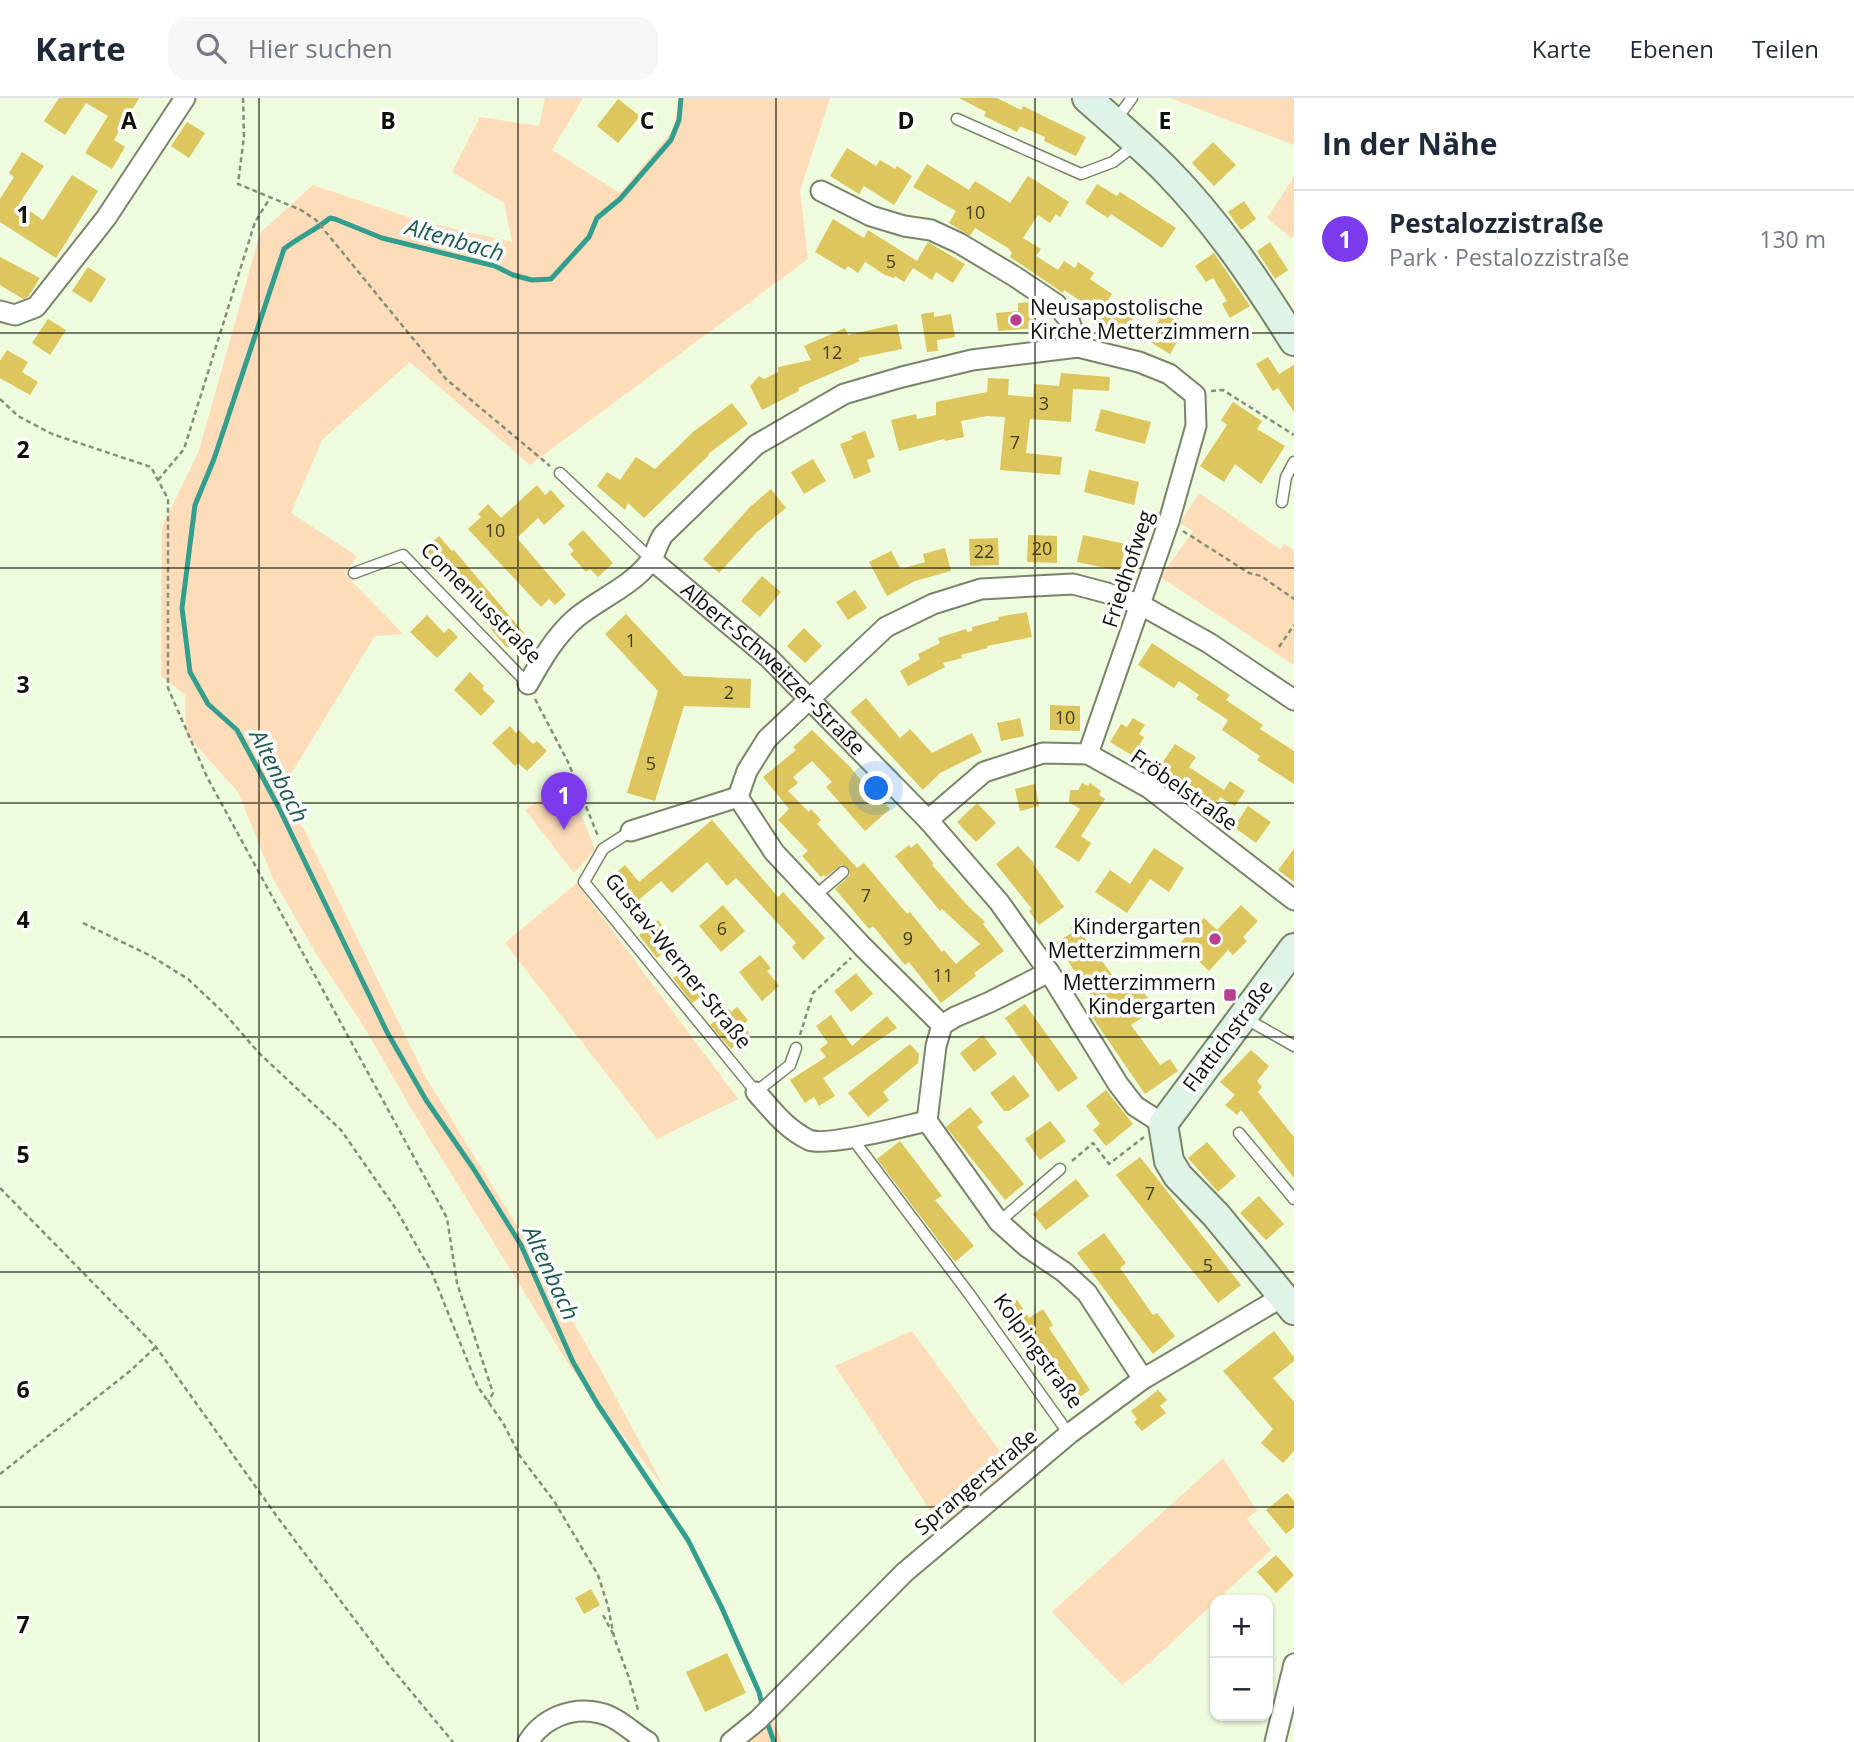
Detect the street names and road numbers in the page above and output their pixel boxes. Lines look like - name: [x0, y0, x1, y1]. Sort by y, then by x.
- street label: Friedhofweg: [1095, 507, 1159, 631]
- street label: Comeniusstraße: [415, 536, 548, 669]
- street label: Albert-Schweitzer-Straße: [676, 575, 872, 761]
- street label: Fröbelstraße: [1126, 742, 1244, 836]
- street label: Gustav-Werner-Straße: [599, 867, 758, 1054]
- street label: Flattichstraße: [1176, 974, 1279, 1097]
- street label: Kolpingstraße: [988, 1287, 1090, 1414]
- street label: Sprangerstraße: [908, 1422, 1043, 1541]

